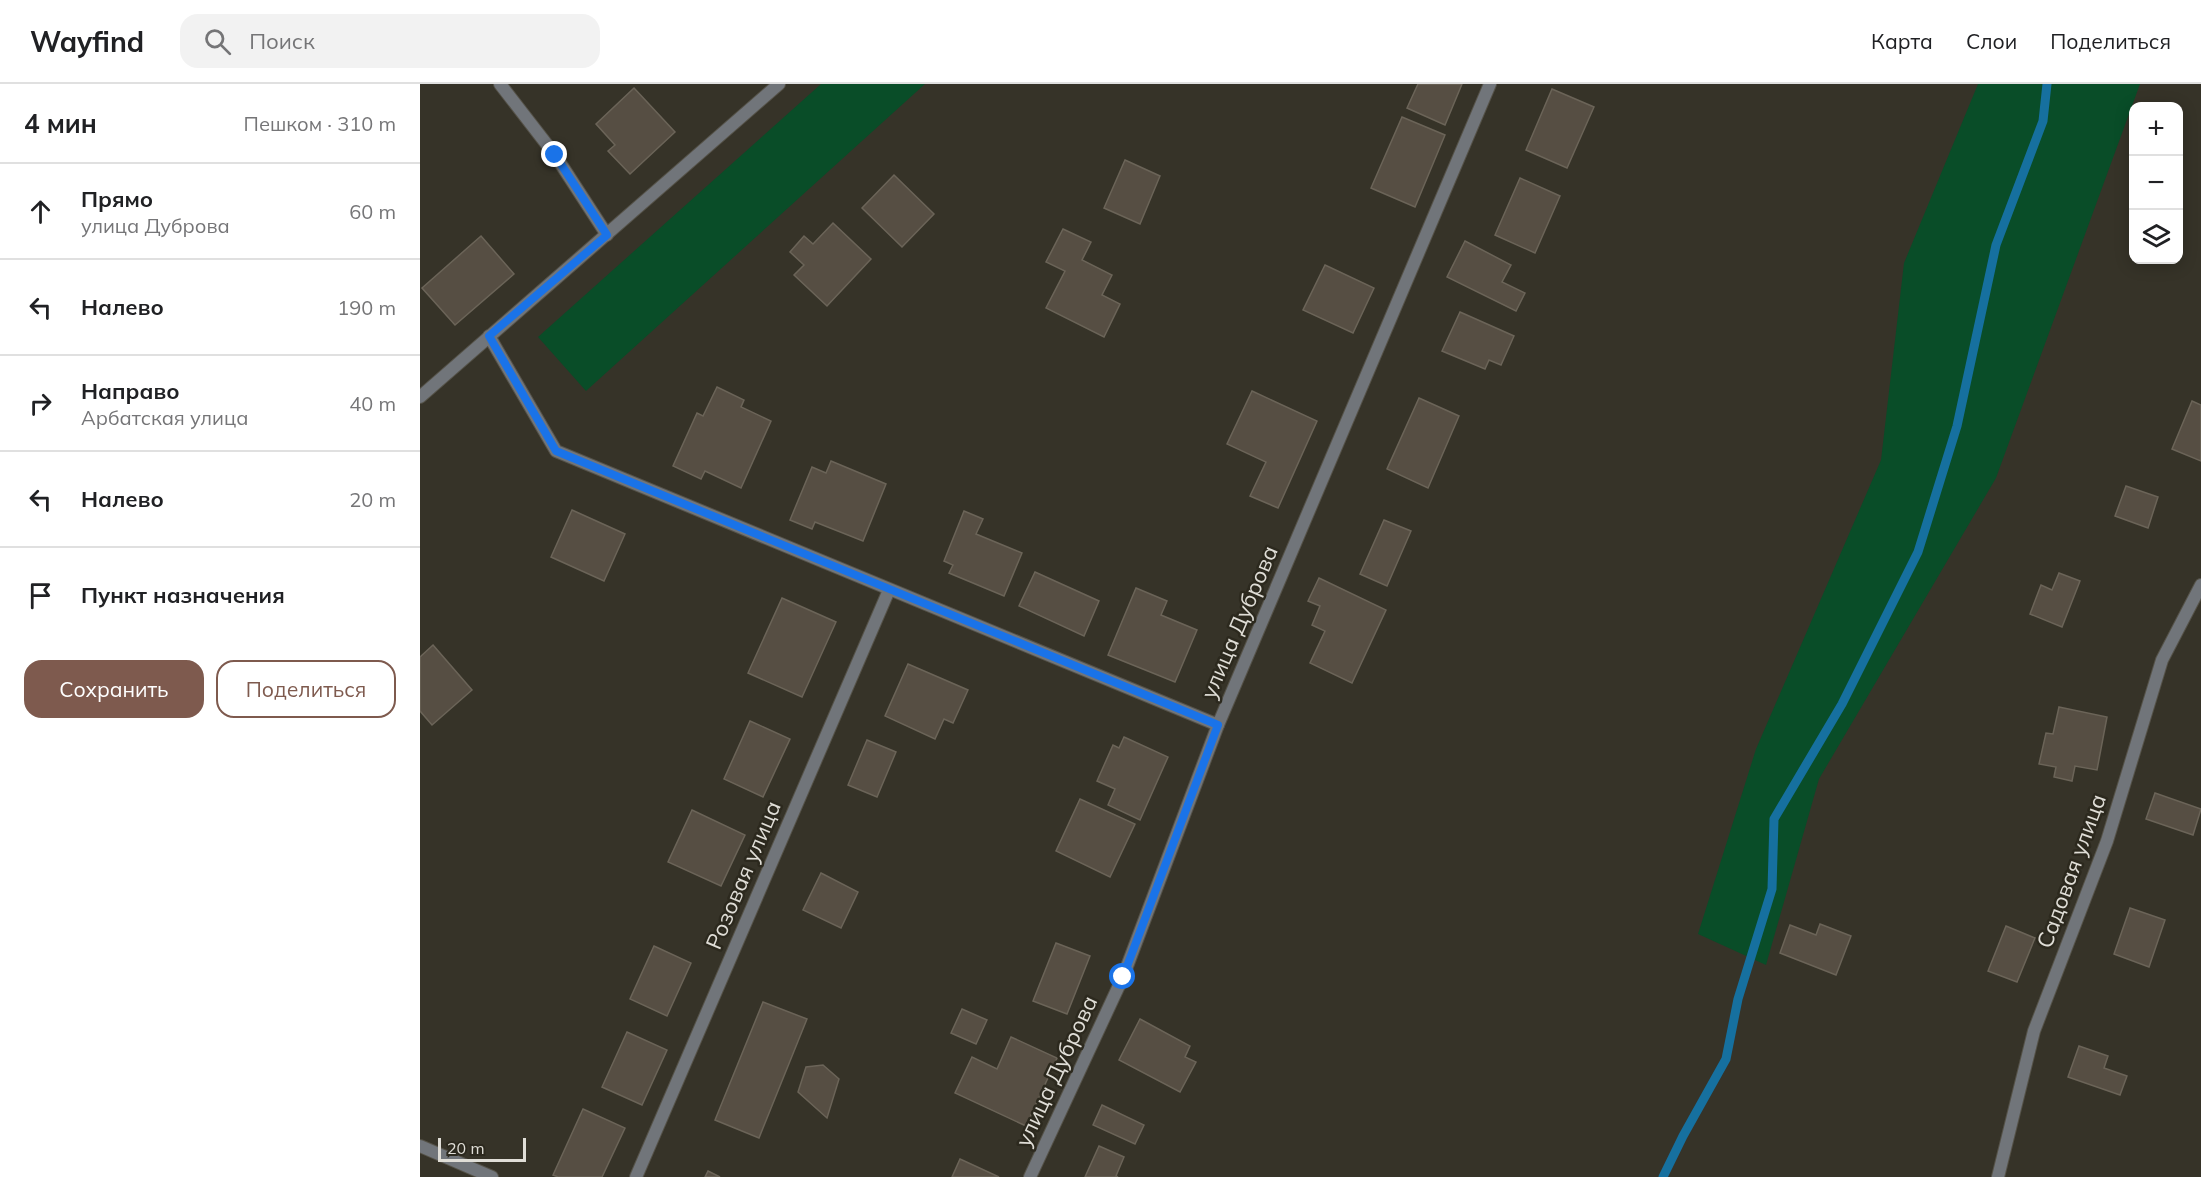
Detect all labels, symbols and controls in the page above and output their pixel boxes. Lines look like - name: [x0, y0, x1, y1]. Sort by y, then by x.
- search box: [180, 14, 600, 68]
- text: Wayfind: [30, 24, 144, 59]
- icon: search: [201, 25, 234, 58]
- text: Поиск: [249, 27, 315, 55]
- text: Карта: [1871, 28, 1933, 54]
- text: Слои: [1966, 28, 2017, 54]
- text: Поделиться: [2050, 28, 2171, 54]
- map controls: [2129, 102, 2183, 264]
- button: +: [2129, 102, 2183, 156]
- text: 4 мин: [24, 107, 97, 140]
- text: Пешком · 310 m: [244, 111, 396, 136]
- route end: [541, 141, 567, 167]
- button: −: [2129, 156, 2183, 210]
- text: Прямо: [81, 185, 153, 213]
- icon: ahead: [24, 195, 57, 228]
- text: 60 m: [349, 199, 396, 224]
- button: layers: [2129, 210, 2183, 264]
- text: улица Дуброва: [81, 213, 230, 238]
- icon: left: [24, 291, 57, 324]
- text: Налево: [81, 293, 164, 321]
- text: 190 m: [337, 295, 396, 320]
- text: Направо: [81, 377, 179, 405]
- icon: right: [24, 387, 57, 420]
- text: 40 m: [349, 391, 396, 416]
- text: Арбатская улица: [81, 405, 248, 430]
- icon: left: [24, 483, 57, 516]
- text: Налево: [81, 485, 164, 513]
- text: 20 m: [349, 487, 396, 512]
- street label: улица Дуброва: [1194, 541, 1284, 703]
- icon: arrive: [24, 579, 57, 612]
- text: Пункт назначения: [81, 581, 285, 609]
- button: Сохранить: [24, 660, 204, 718]
- button: Поделиться: [216, 660, 396, 718]
- street label: Садовая улица: [2030, 790, 2112, 952]
- street label: Розовая улица: [699, 797, 787, 953]
- route start: [1109, 963, 1135, 989]
- street label: улица Дуброва: [1009, 991, 1103, 1151]
- scale bar: [438, 1135, 526, 1162]
- text: 20 m: [447, 1138, 484, 1158]

